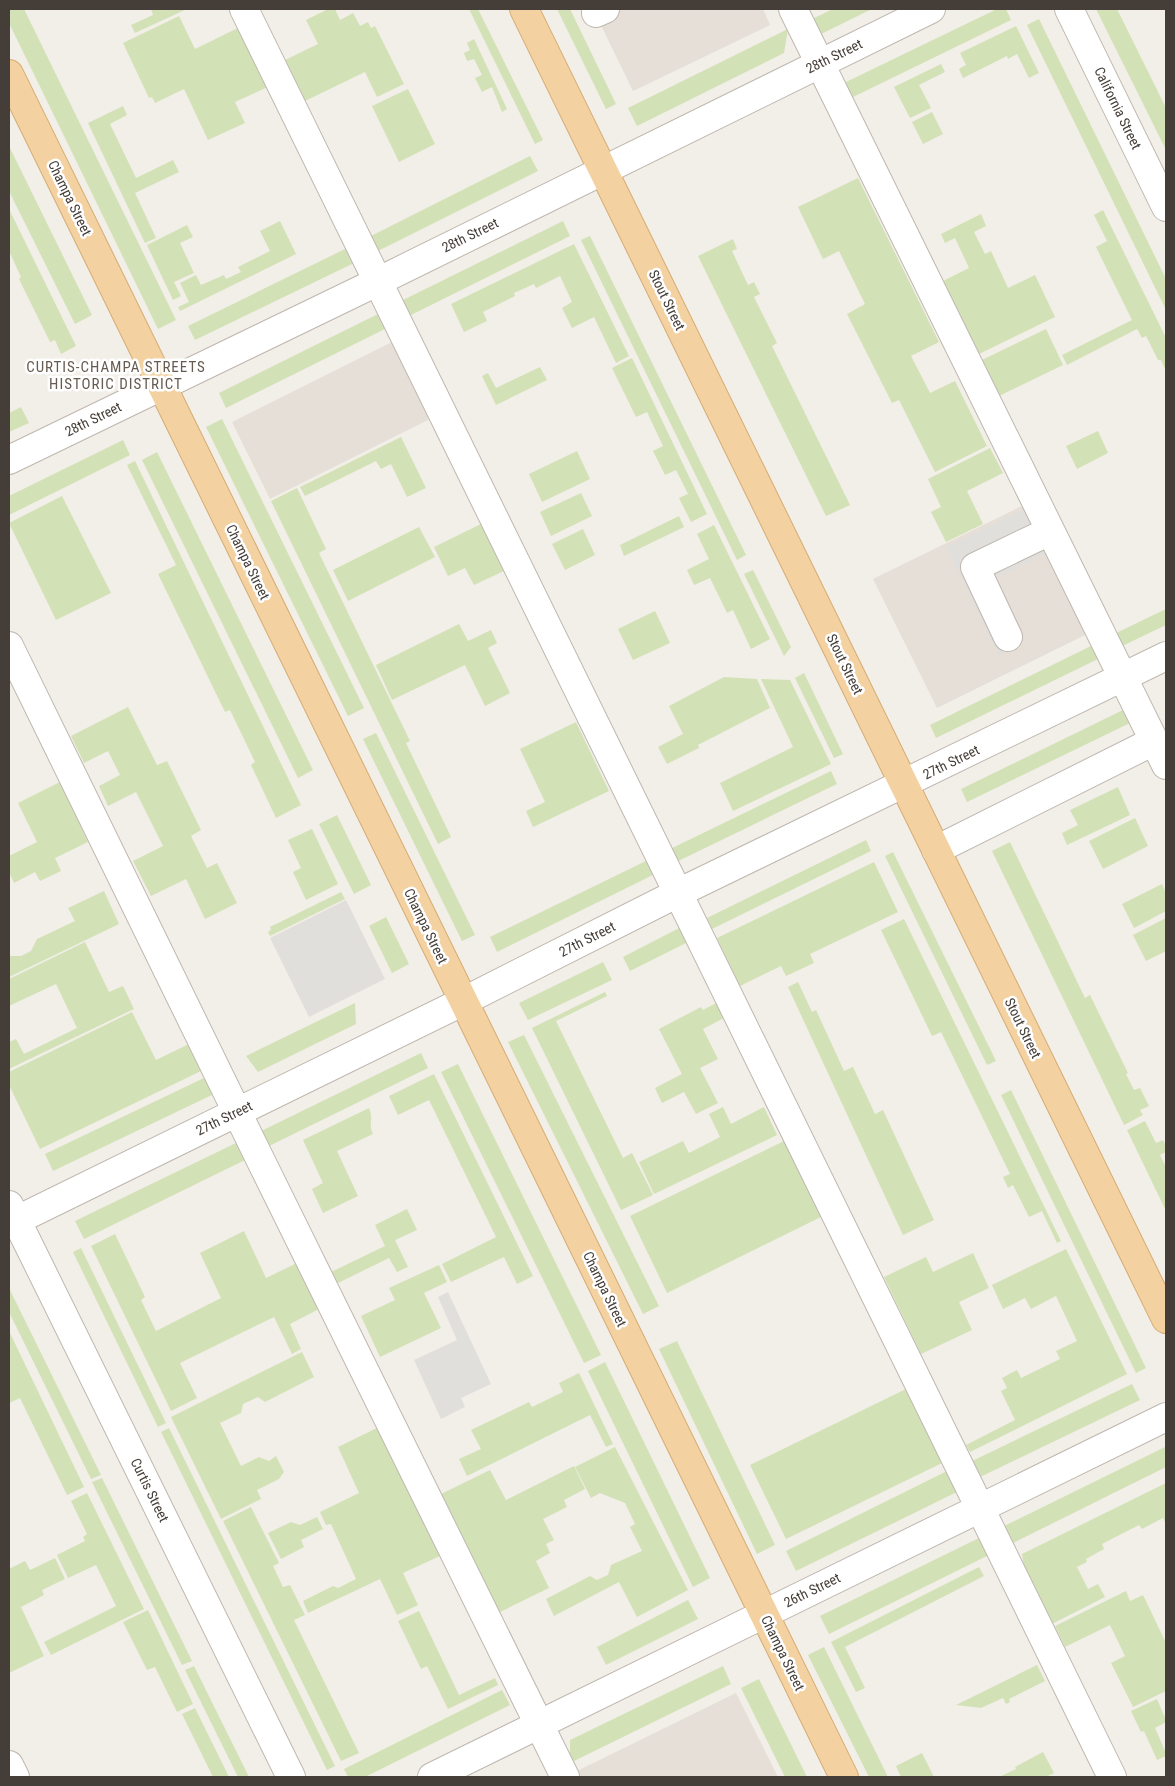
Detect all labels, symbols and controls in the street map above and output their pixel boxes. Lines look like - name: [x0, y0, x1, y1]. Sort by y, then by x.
- street label: 28th Street: [803, 35, 865, 77]
- street label: California Street: [1091, 64, 1145, 152]
- street label: Champa Street: [45, 158, 95, 238]
- street label: 28th Street: [439, 214, 501, 256]
- street label: Stout Street: [646, 267, 688, 333]
- district label: CURTIS-CHAMPA STREETS HISTORIC DISTRICT: [26, 358, 206, 393]
- street label: 28th Street: [62, 398, 124, 440]
- street label: Champa Street: [223, 522, 273, 602]
- street label: Stout Street: [824, 631, 866, 697]
- street label: 27th Street: [920, 741, 982, 783]
- street label: Champa Street: [401, 886, 451, 966]
- street label: 27th Street: [556, 918, 618, 960]
- street label: Stout Street: [1002, 995, 1044, 1061]
- street label: 27th Street: [193, 1097, 255, 1139]
- street label: Champa Street: [580, 1249, 630, 1329]
- street label: Curtis Street: [128, 1455, 172, 1525]
- street label: 26th Street: [781, 1569, 843, 1611]
- street label: Champa Street: [758, 1613, 808, 1693]

